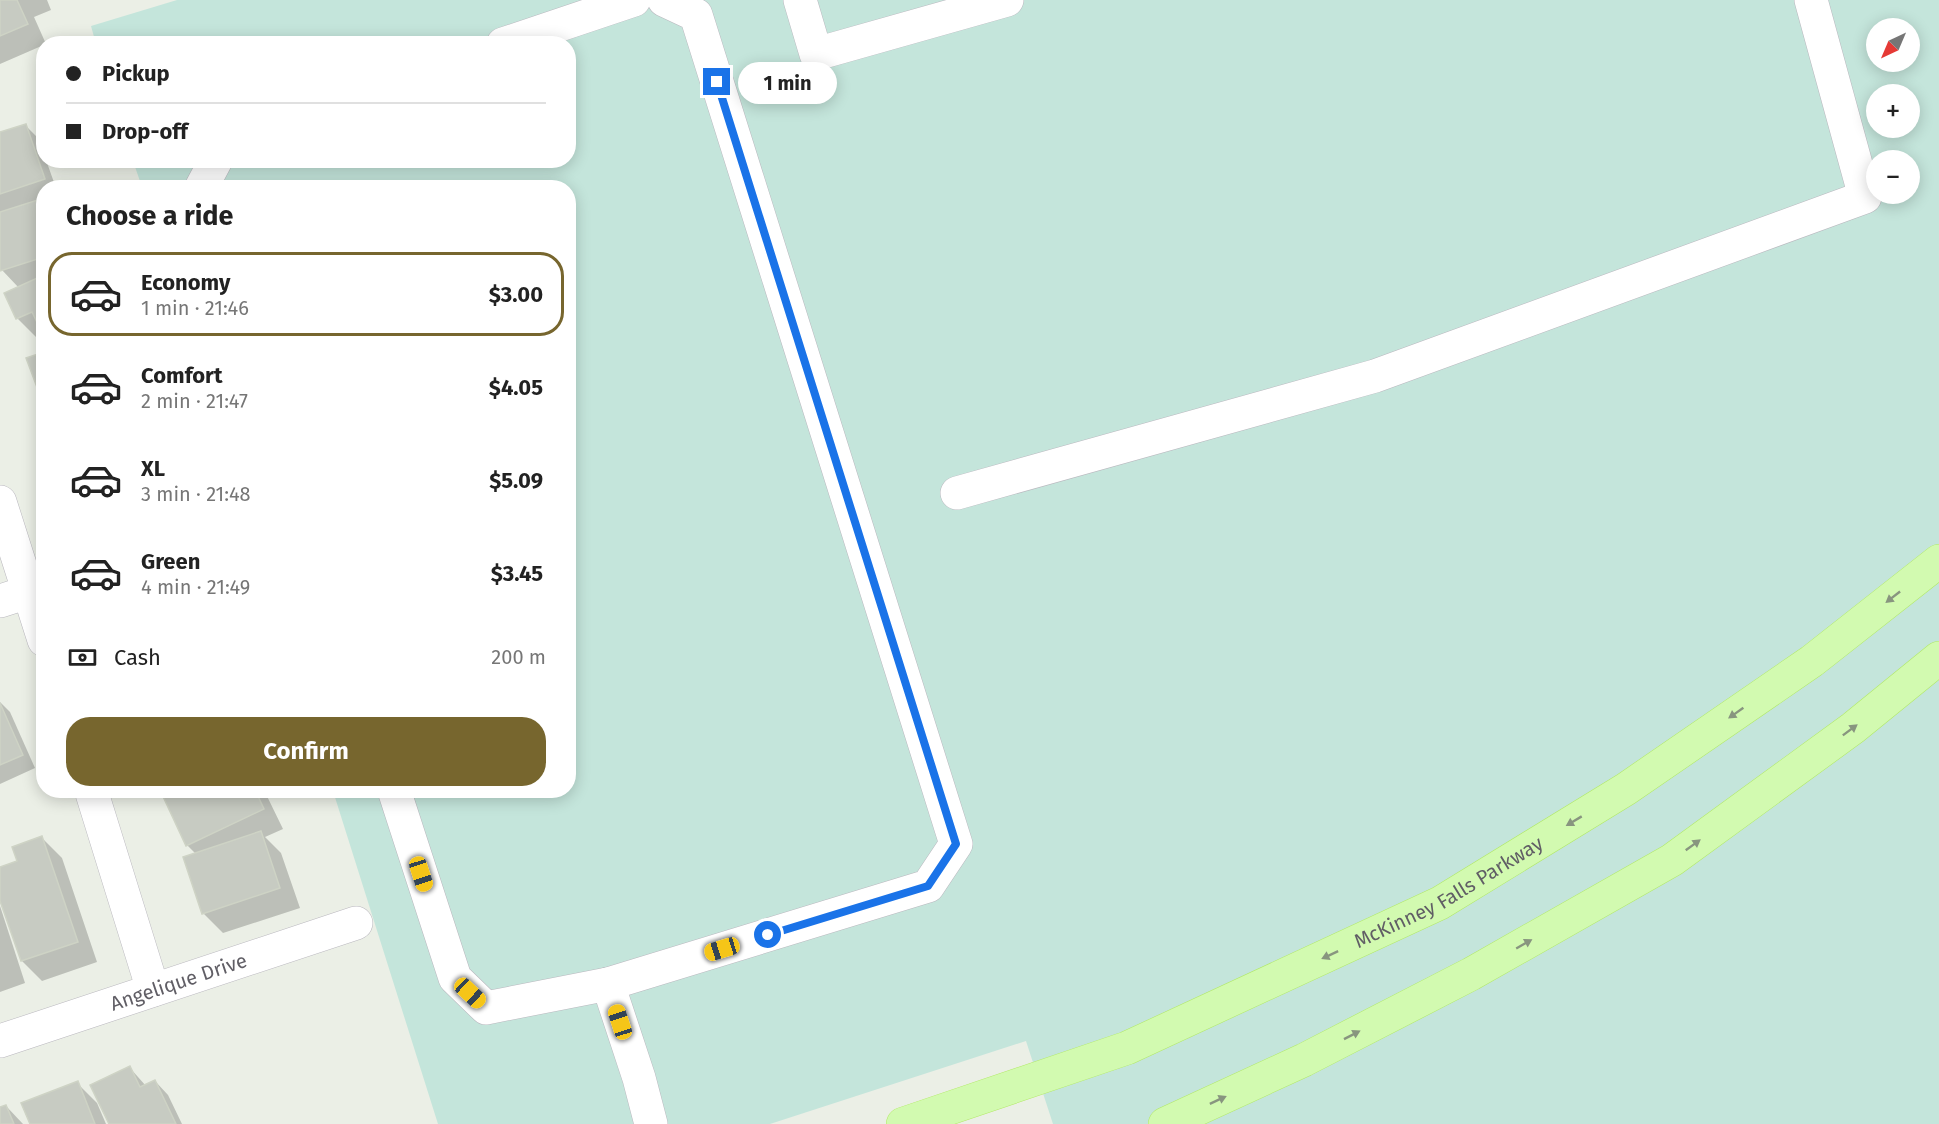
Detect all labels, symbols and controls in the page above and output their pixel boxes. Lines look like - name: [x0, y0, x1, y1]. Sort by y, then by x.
- north arrow: [1866, 18, 1920, 72]
- map controls: [1866, 18, 1920, 204]
- text: Pickup: [102, 60, 170, 87]
- callout: 1 min: [738, 61, 837, 103]
- route end: [703, 68, 730, 95]
- text: 1 min: [763, 71, 812, 95]
- button: +: [1866, 84, 1920, 138]
- text: Drop-off: [102, 118, 188, 145]
- button: −: [1866, 150, 1920, 204]
- text: Choose a ride: [66, 200, 233, 232]
- icon: car: [69, 267, 123, 321]
- text: Economy: [141, 269, 230, 296]
- text: $3.00: [489, 281, 543, 308]
- text: 1 min · 21:46: [141, 296, 249, 320]
- icon: car: [69, 360, 123, 414]
- text: Comfort: [141, 362, 222, 389]
- text: $4.05: [489, 374, 543, 401]
- text: 2 min · 21:47: [141, 389, 248, 413]
- icon: car: [69, 453, 123, 507]
- text: XL: [141, 455, 165, 482]
- text: $5.09: [489, 467, 543, 494]
- text: 3 min · 21:48: [141, 482, 251, 506]
- icon: car: [69, 546, 123, 600]
- text: Green: [141, 548, 200, 575]
- text: $3.45: [491, 560, 543, 587]
- text: 4 min · 21:49: [141, 575, 250, 599]
- one-way arrow: [1885, 591, 1901, 604]
- icon: cash: [66, 641, 99, 674]
- text: Cash: [114, 644, 161, 671]
- text: 200 m: [491, 645, 546, 669]
- one-way arrow: [1729, 707, 1745, 719]
- button: Confirm: [66, 717, 546, 786]
- one-way arrow: [1841, 724, 1857, 736]
- one-way arrow: [1566, 816, 1582, 827]
- street label: McKinney Falls Parkway: [1350, 831, 1547, 953]
- one-way arrow: [1685, 840, 1700, 852]
- car: [407, 854, 435, 894]
- route start: [754, 921, 781, 948]
- car: [702, 935, 742, 963]
- one-way arrow: [1516, 939, 1533, 949]
- street label: Angelique Drive: [107, 948, 250, 1016]
- one-way arrow: [1321, 950, 1338, 959]
- car: [451, 974, 489, 1012]
- car: [606, 1002, 634, 1042]
- one-way arrow: [1344, 1030, 1361, 1040]
- one-way arrow: [1209, 1095, 1226, 1104]

